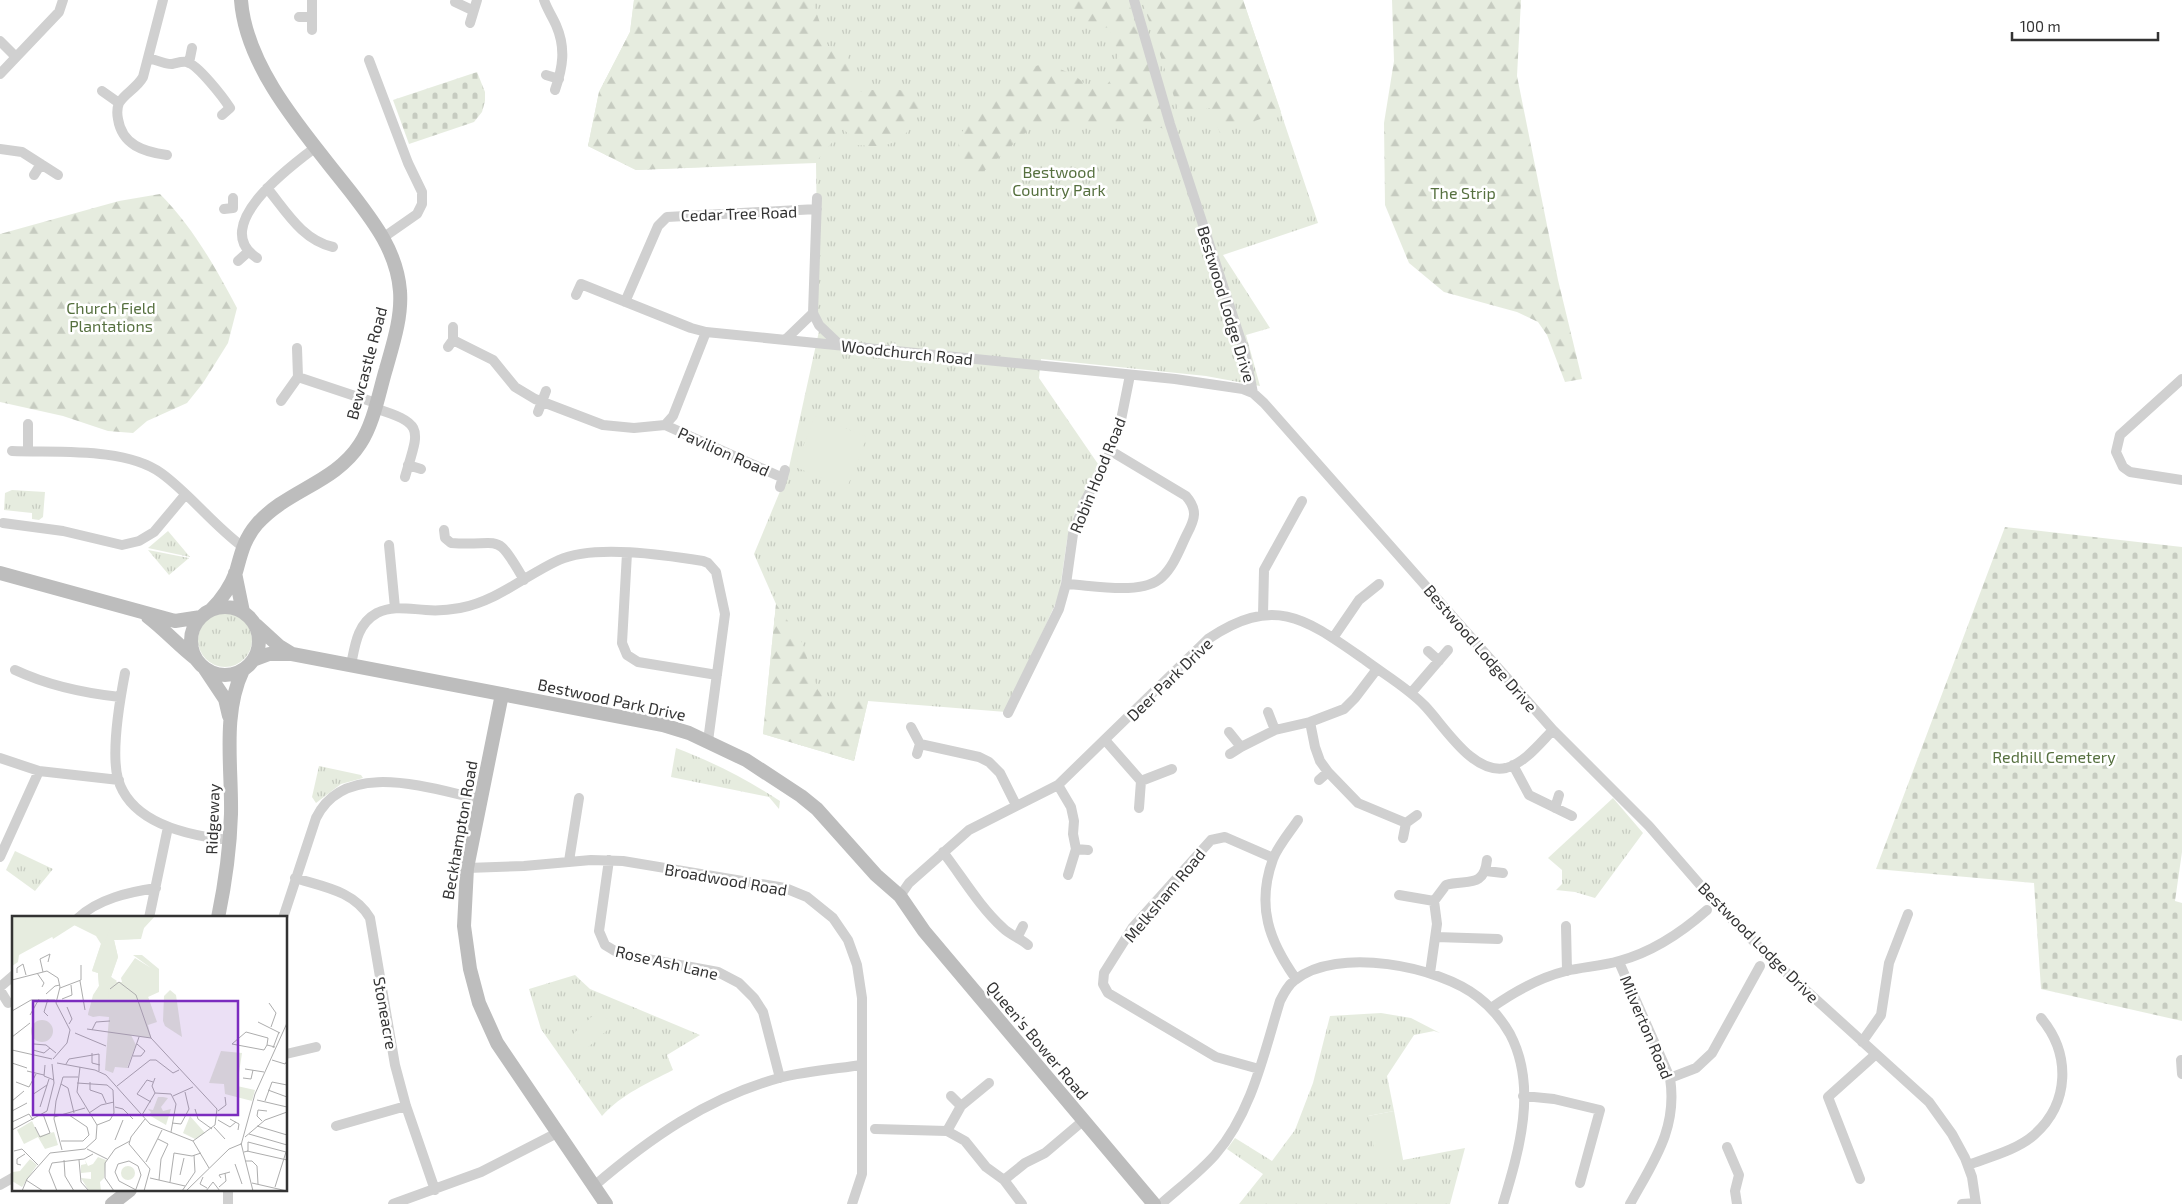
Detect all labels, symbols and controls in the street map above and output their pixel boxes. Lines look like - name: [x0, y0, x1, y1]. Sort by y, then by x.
- scale bar: [2012, 10, 2158, 42]
- text: 100 m: [2020, 17, 2061, 35]
- park label: Bestwood Country Park: [1012, 162, 1106, 199]
- park label: The Strip: [1430, 183, 1496, 202]
- street label: Cedar Tree Road: [680, 201, 798, 225]
- street label: Bestwood Lodge Drive: [1194, 224, 1260, 384]
- park label: Church Field Plantations: [66, 298, 156, 335]
- street label: Bewcastle Road: [342, 304, 390, 422]
- street label: Woodchurch Road: [840, 336, 974, 368]
- street label: Robin Hood Road: [1065, 414, 1129, 536]
- street label: Pavilion Road: [675, 422, 773, 480]
- street label: Bestwood Lodge Drive: [1421, 581, 1541, 715]
- street label: Deer Park Drive: [1122, 633, 1216, 725]
- street label: Bestwood Park Drive: [536, 674, 688, 724]
- park label: Redhill Cemetery: [1992, 747, 2116, 766]
- street label: Beckhampton Road: [437, 759, 481, 901]
- street label: Ridgeway: [201, 783, 223, 855]
- street label: Melksham Road: [1119, 844, 1209, 946]
- street label: Broadwood Road: [663, 859, 789, 899]
- street label: Bestwood Lodge Drive: [1695, 878, 1823, 1006]
- inset map: [12, 916, 288, 1192]
- street label: Rose Ash Lane: [614, 941, 720, 983]
- street label: Milverton Road: [1617, 972, 1677, 1082]
- street label: Stoneacre: [370, 975, 402, 1051]
- street label: Queen's Bower Road: [982, 977, 1093, 1104]

